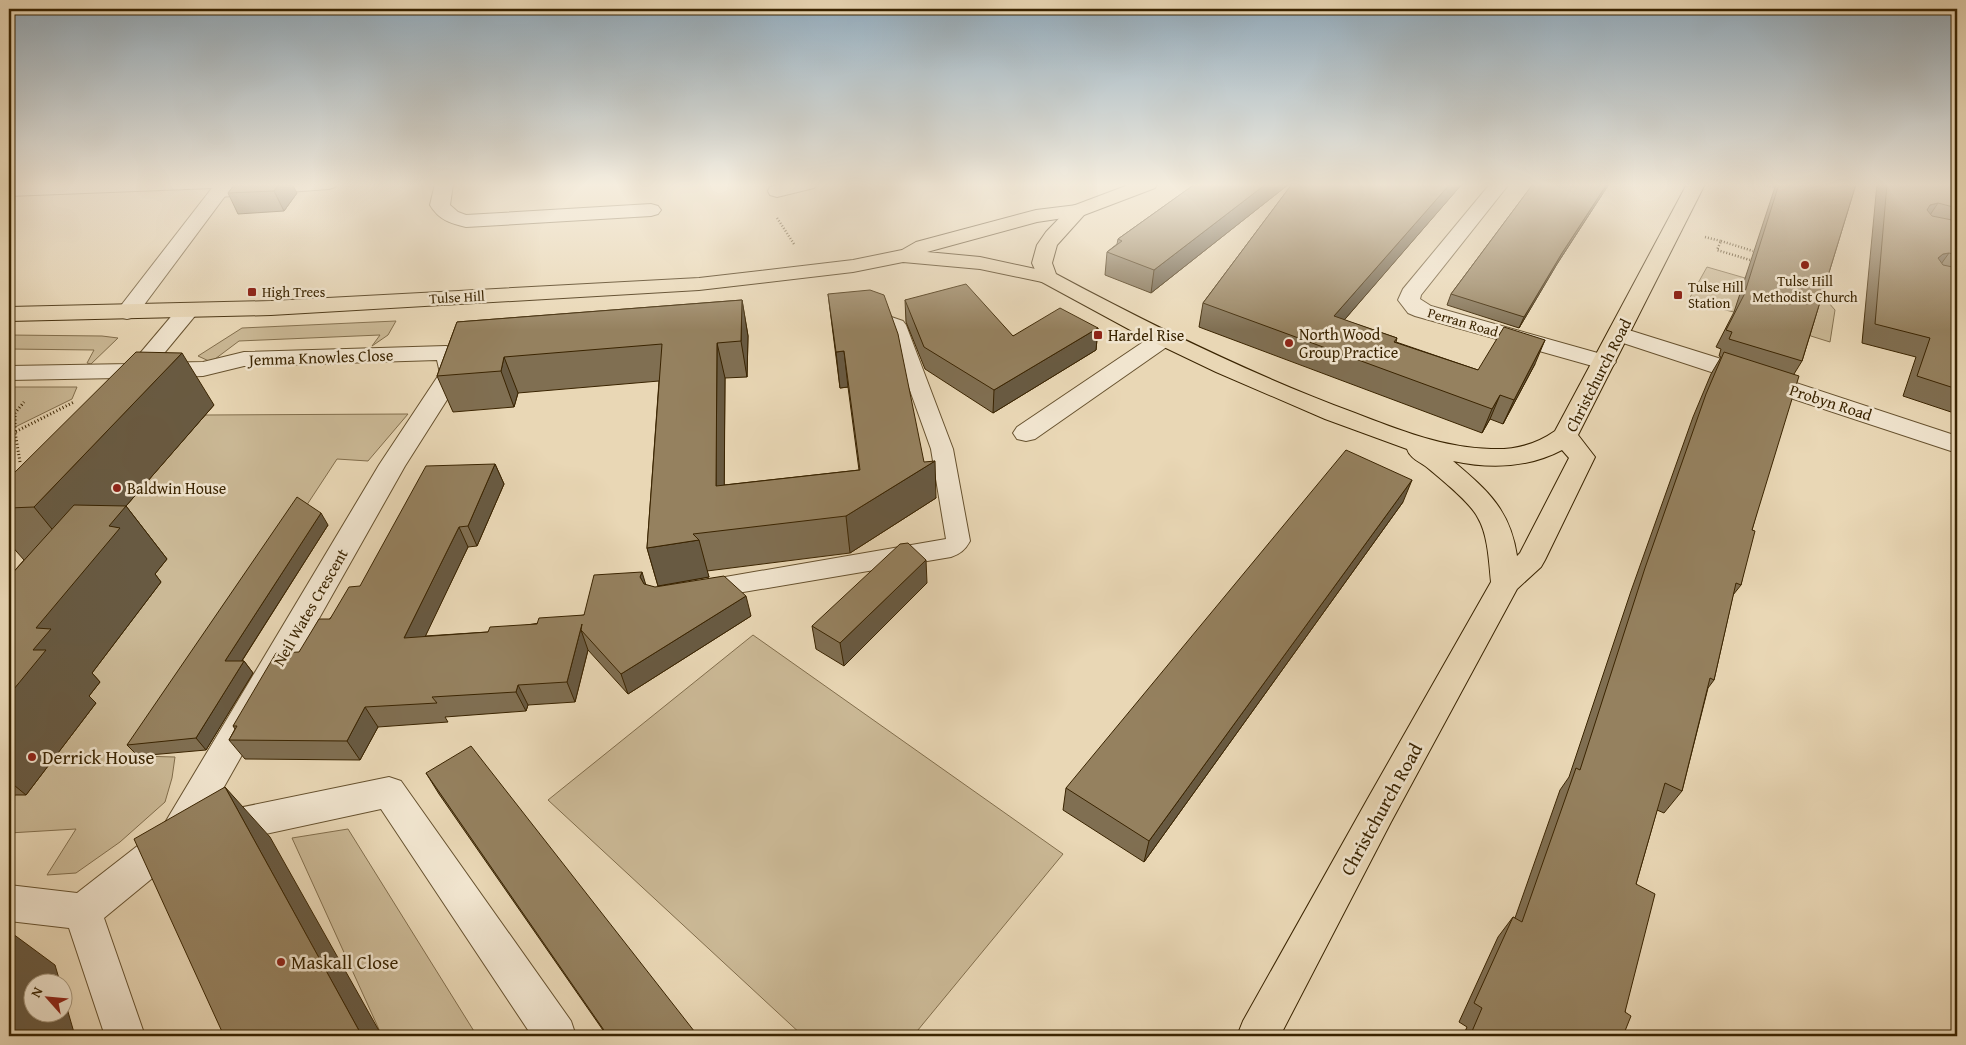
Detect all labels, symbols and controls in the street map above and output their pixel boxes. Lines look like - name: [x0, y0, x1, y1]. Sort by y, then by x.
- marker: Tulse Hill Methodist Church: [1799, 259, 1811, 271]
- place label: Tulse Hill Methodist Church: [1752, 271, 1858, 307]
- place label: Tulse Hill Station: [1688, 277, 1744, 313]
- place label: High Trees: [262, 282, 325, 302]
- marker: High Trees: [246, 286, 258, 298]
- street label: Tulse Hill: [429, 286, 485, 308]
- marker: Tulse Hill Station: [1672, 289, 1684, 301]
- street label: Perran Road: [1425, 302, 1501, 342]
- street label: Christchurch Road: [1559, 314, 1637, 436]
- place label: North Wood Group Practice: [1299, 322, 1398, 364]
- place label: Hardel Rise: [1108, 323, 1184, 347]
- marker: Hardel Rise: [1092, 329, 1104, 341]
- marker: North Wood Group Practice: [1283, 337, 1295, 349]
- street label: Jemma Knowles Close: [246, 342, 394, 372]
- street label: Probyn Road: [1787, 377, 1876, 427]
- place label: Baldwin House: [127, 476, 226, 500]
- marker: Baldwin House: [111, 482, 123, 494]
- street label: Neil Wates Crescent: [267, 543, 354, 670]
- street label: Christchurch Road: [1333, 737, 1429, 880]
- place label: Derrick House: [42, 743, 155, 771]
- marker: Derrick House: [26, 751, 38, 763]
- place label: Maskall Close: [291, 948, 398, 976]
- marker: Maskall Close: [275, 956, 287, 968]
- north arrow: [22, 972, 72, 1022]
- text: N: [25, 983, 48, 1001]

